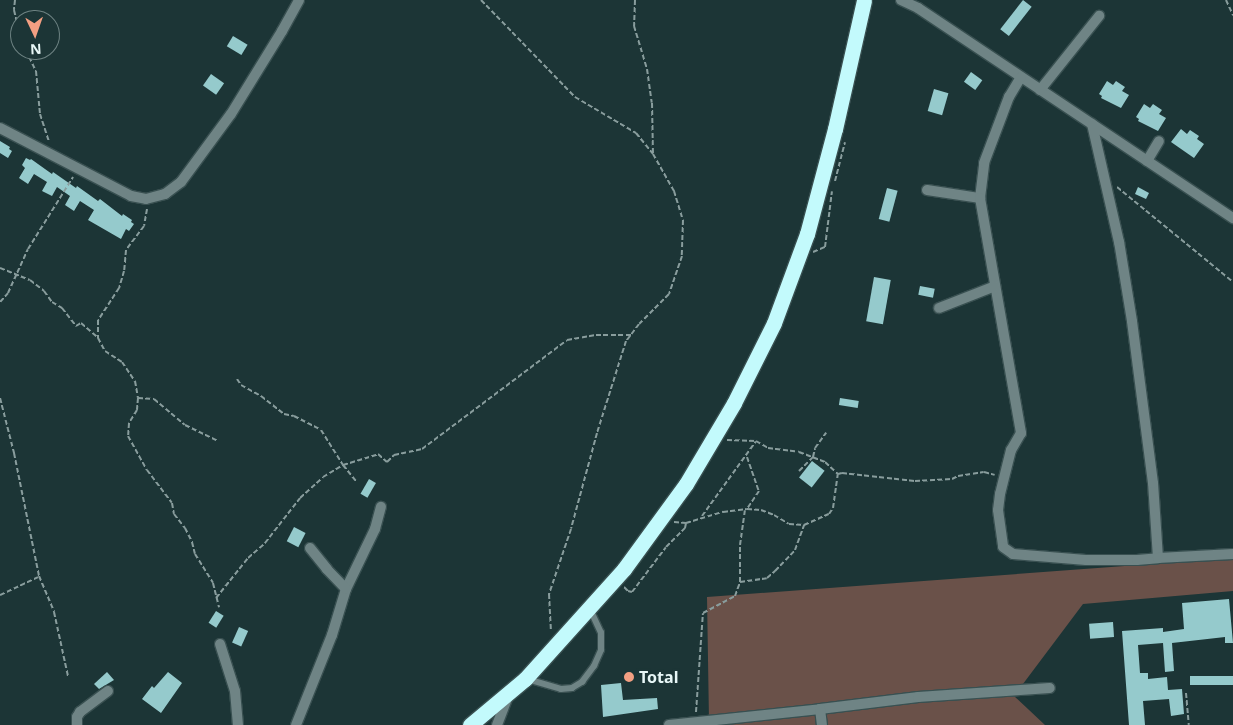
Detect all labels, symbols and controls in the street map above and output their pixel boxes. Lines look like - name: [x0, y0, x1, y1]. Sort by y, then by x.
- north arrow: [10, 10, 60, 60]
- text: N: [30, 40, 42, 59]
- place label: Total: [639, 667, 678, 687]
- marker: Total: [623, 671, 635, 683]

